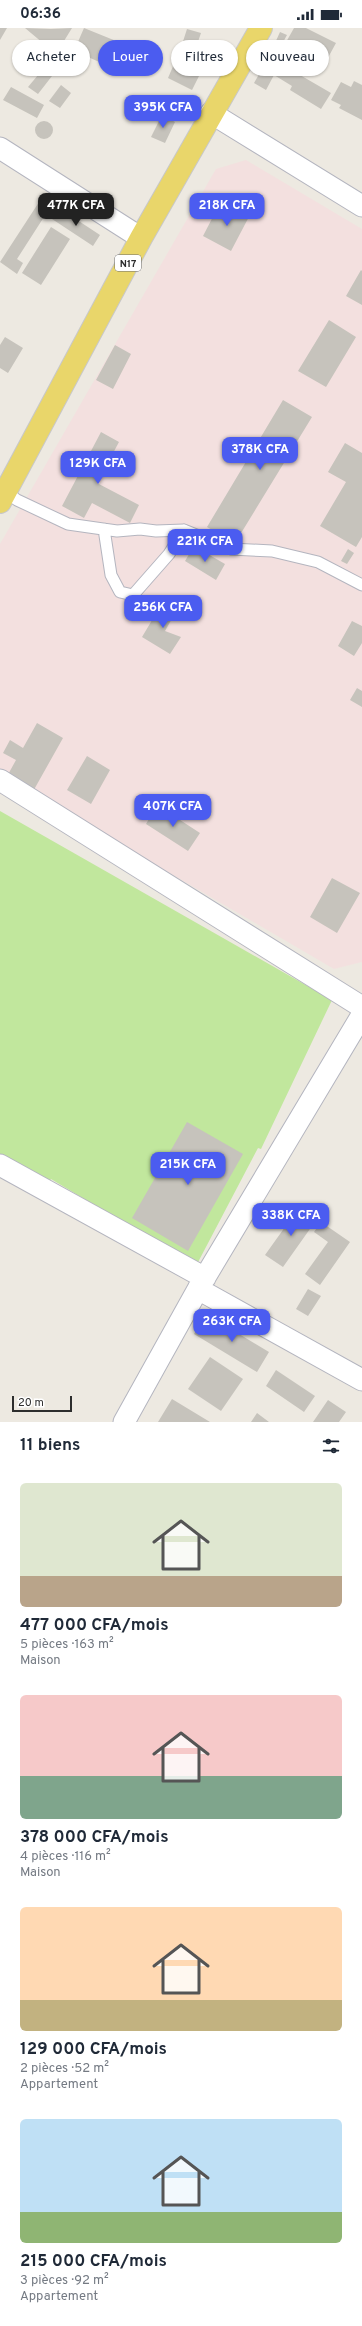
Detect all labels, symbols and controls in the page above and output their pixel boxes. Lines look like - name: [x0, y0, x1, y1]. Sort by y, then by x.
- text: 06:36: [20, 5, 61, 24]
- chip: Acheter: [12, 40, 90, 76]
- chip: Louer: [98, 40, 163, 76]
- chip: Filtres: [171, 40, 238, 76]
- chip: Nouveau: [246, 40, 329, 76]
- pin: 395K CFA: [122, 95, 204, 129]
- text: 395K CFA: [133, 100, 193, 116]
- pin: 477K CFA: [35, 193, 117, 227]
- pin: 218K CFA: [186, 193, 268, 227]
- text: 477K CFA: [47, 198, 105, 214]
- text: 218K CFA: [198, 198, 256, 214]
- road number: N17: [115, 255, 141, 271]
- pin: 378K CFA: [219, 437, 301, 471]
- text: 378K CFA: [231, 442, 289, 458]
- pin: 129K CFA: [57, 451, 139, 485]
- text: 129K CFA: [70, 456, 126, 472]
- pin: 221K CFA: [164, 529, 246, 563]
- text: 221K CFA: [177, 534, 233, 550]
- pin: 256K CFA: [122, 595, 204, 629]
- text: 256K CFA: [133, 600, 193, 616]
- pin: 407K CFA: [132, 794, 214, 828]
- text: 407K CFA: [143, 799, 203, 815]
- pin: 215K CFA: [147, 1152, 229, 1186]
- text: 215K CFA: [160, 1157, 216, 1173]
- pin: 338K CFA: [250, 1203, 332, 1237]
- text: 338K CFA: [261, 1208, 321, 1224]
- pin: 263K CFA: [191, 1309, 273, 1343]
- text: 263K CFA: [202, 1314, 262, 1330]
- scale bar: [12, 1394, 72, 1413]
- text: 20 m: [18, 1396, 44, 1410]
- text: 11 biens: [20, 1435, 80, 1457]
- icon: filters: [320, 1435, 342, 1457]
- icon: home: [145, 1509, 217, 1581]
- text: 477 000 CFA/mois: [20, 1615, 169, 1637]
- text: 5 pièces · 163 m²: [20, 1637, 114, 1653]
- text: Maison: [20, 1653, 61, 1669]
- icon: home: [145, 1721, 217, 1793]
- text: 378 000 CFA/mois: [20, 1827, 169, 1849]
- text: 4 pièces · 116 m²: [20, 1849, 111, 1865]
- text: Maison: [20, 1865, 61, 1881]
- icon: home: [145, 1933, 217, 2005]
- text: 129 000 CFA/mois: [20, 2039, 167, 2061]
- text: 2 pièces · 52 m²: [20, 2061, 109, 2077]
- text: Appartement: [20, 2077, 98, 2093]
- icon: home: [145, 2145, 217, 2217]
- text: 215 000 CFA/mois: [20, 2251, 167, 2273]
- text: 3 pièces · 92 m²: [20, 2273, 109, 2289]
- text: Appartement: [20, 2289, 98, 2305]

